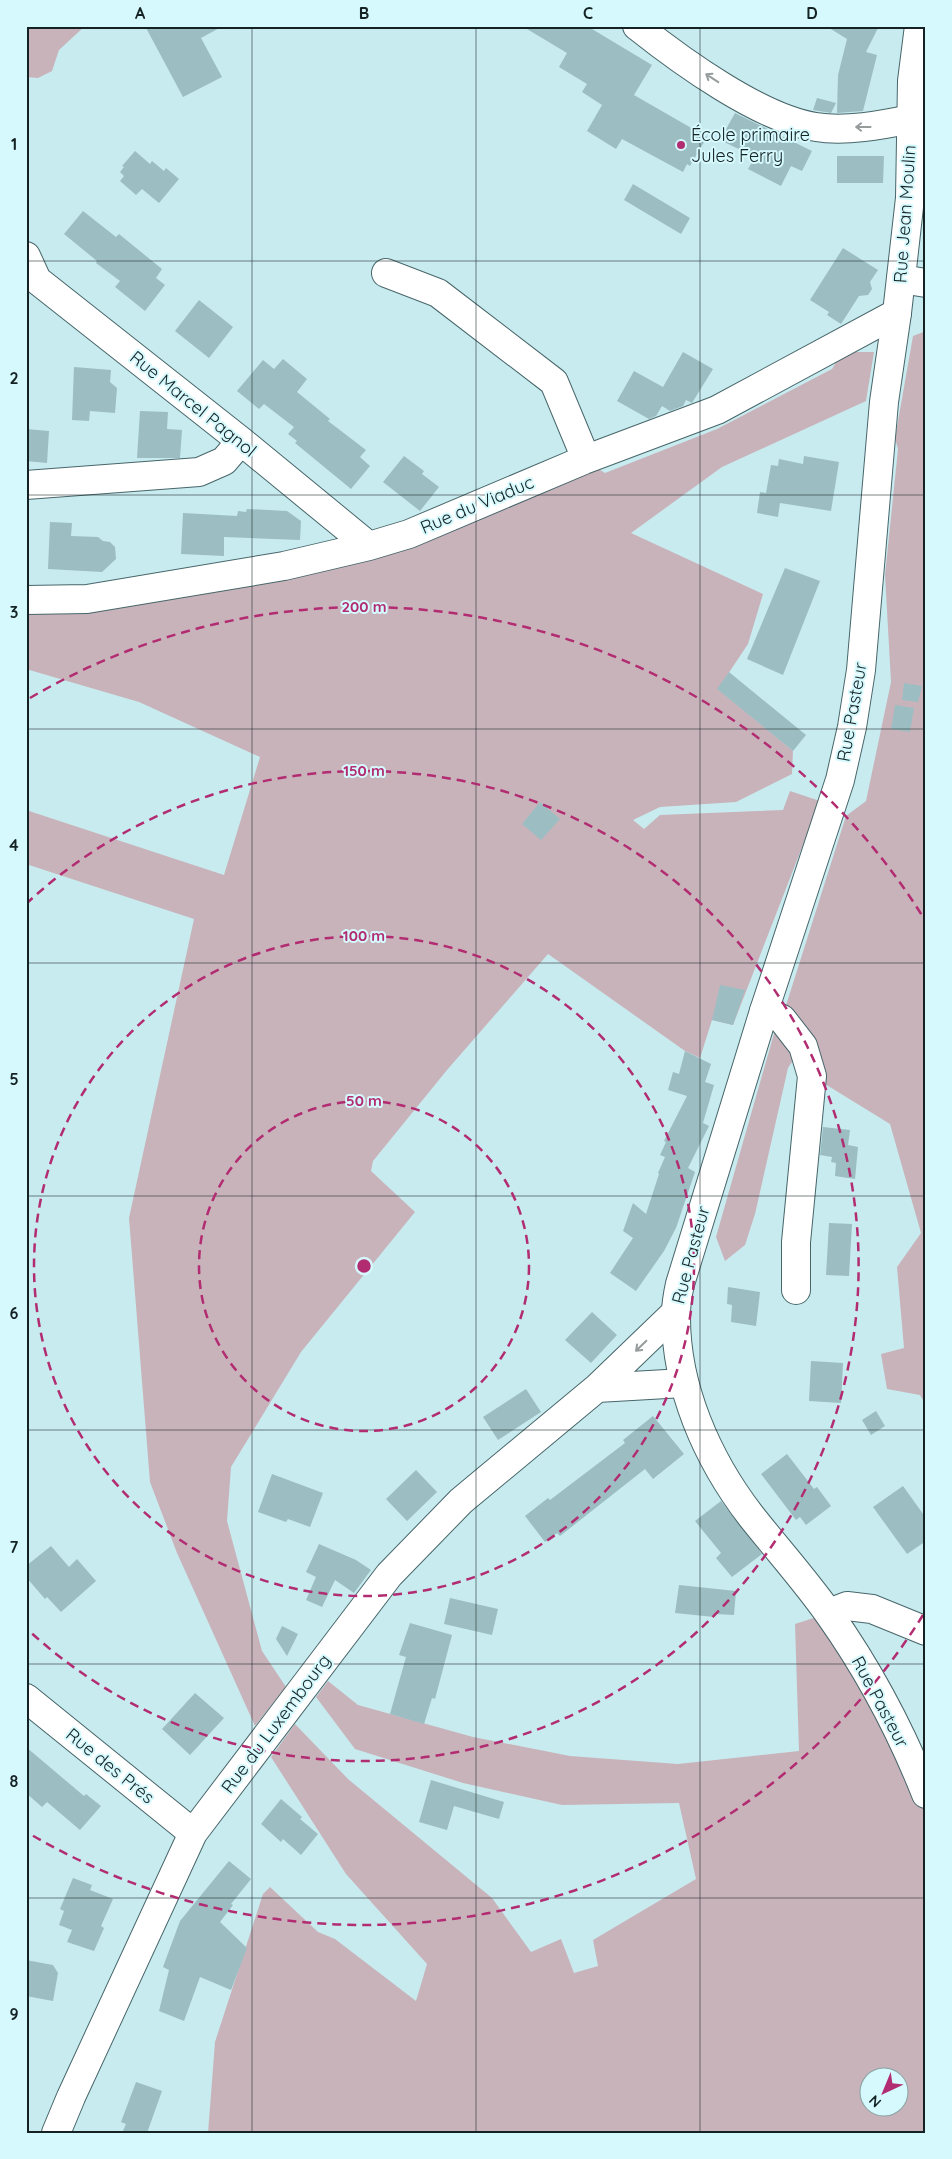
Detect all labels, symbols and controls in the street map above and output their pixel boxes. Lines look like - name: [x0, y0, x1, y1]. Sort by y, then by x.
- text: A: [135, 3, 146, 23]
- text: B: [359, 3, 369, 23]
- text: C: [583, 3, 593, 23]
- text: D: [806, 3, 818, 23]
- one-way arrow: [705, 73, 719, 84]
- one-way arrow: [855, 122, 872, 132]
- place label: École primaire Jules Ferry: [691, 123, 810, 167]
- text: 1: [11, 134, 17, 154]
- marker: École primaire Jules Ferry: [675, 139, 687, 151]
- street label: Rue Jean Moulin: [888, 144, 921, 284]
- street label: Rue Marcel Pagnol: [125, 345, 261, 462]
- text: 2: [9, 368, 19, 388]
- street label: Rue du Viaduc: [417, 470, 537, 539]
- text: 200 m: [342, 597, 387, 616]
- text: 3: [10, 602, 18, 622]
- street label: Rue Pasteur: [831, 660, 872, 763]
- text: 150 m: [343, 761, 385, 780]
- text: 4: [9, 835, 19, 855]
- text: 100 m: [343, 926, 385, 945]
- text: 5: [9, 1069, 19, 1089]
- text: 50 m: [346, 1091, 382, 1110]
- street label: Rue Pasteur: [666, 1203, 715, 1306]
- centre of rings: [355, 1257, 373, 1275]
- text: 6: [10, 1303, 19, 1323]
- one-way arrow: [635, 1340, 647, 1352]
- text: 7: [10, 1537, 19, 1557]
- street label: Rue du Luxembourg: [216, 1650, 335, 1798]
- street label: Rue Pasteur: [847, 1652, 914, 1752]
- street label: Rue des Prés: [61, 1723, 159, 1808]
- text: 8: [10, 1771, 19, 1791]
- text: 9: [9, 2004, 19, 2024]
- north arrow: [860, 2066, 910, 2116]
- text: N: [865, 2091, 885, 2111]

